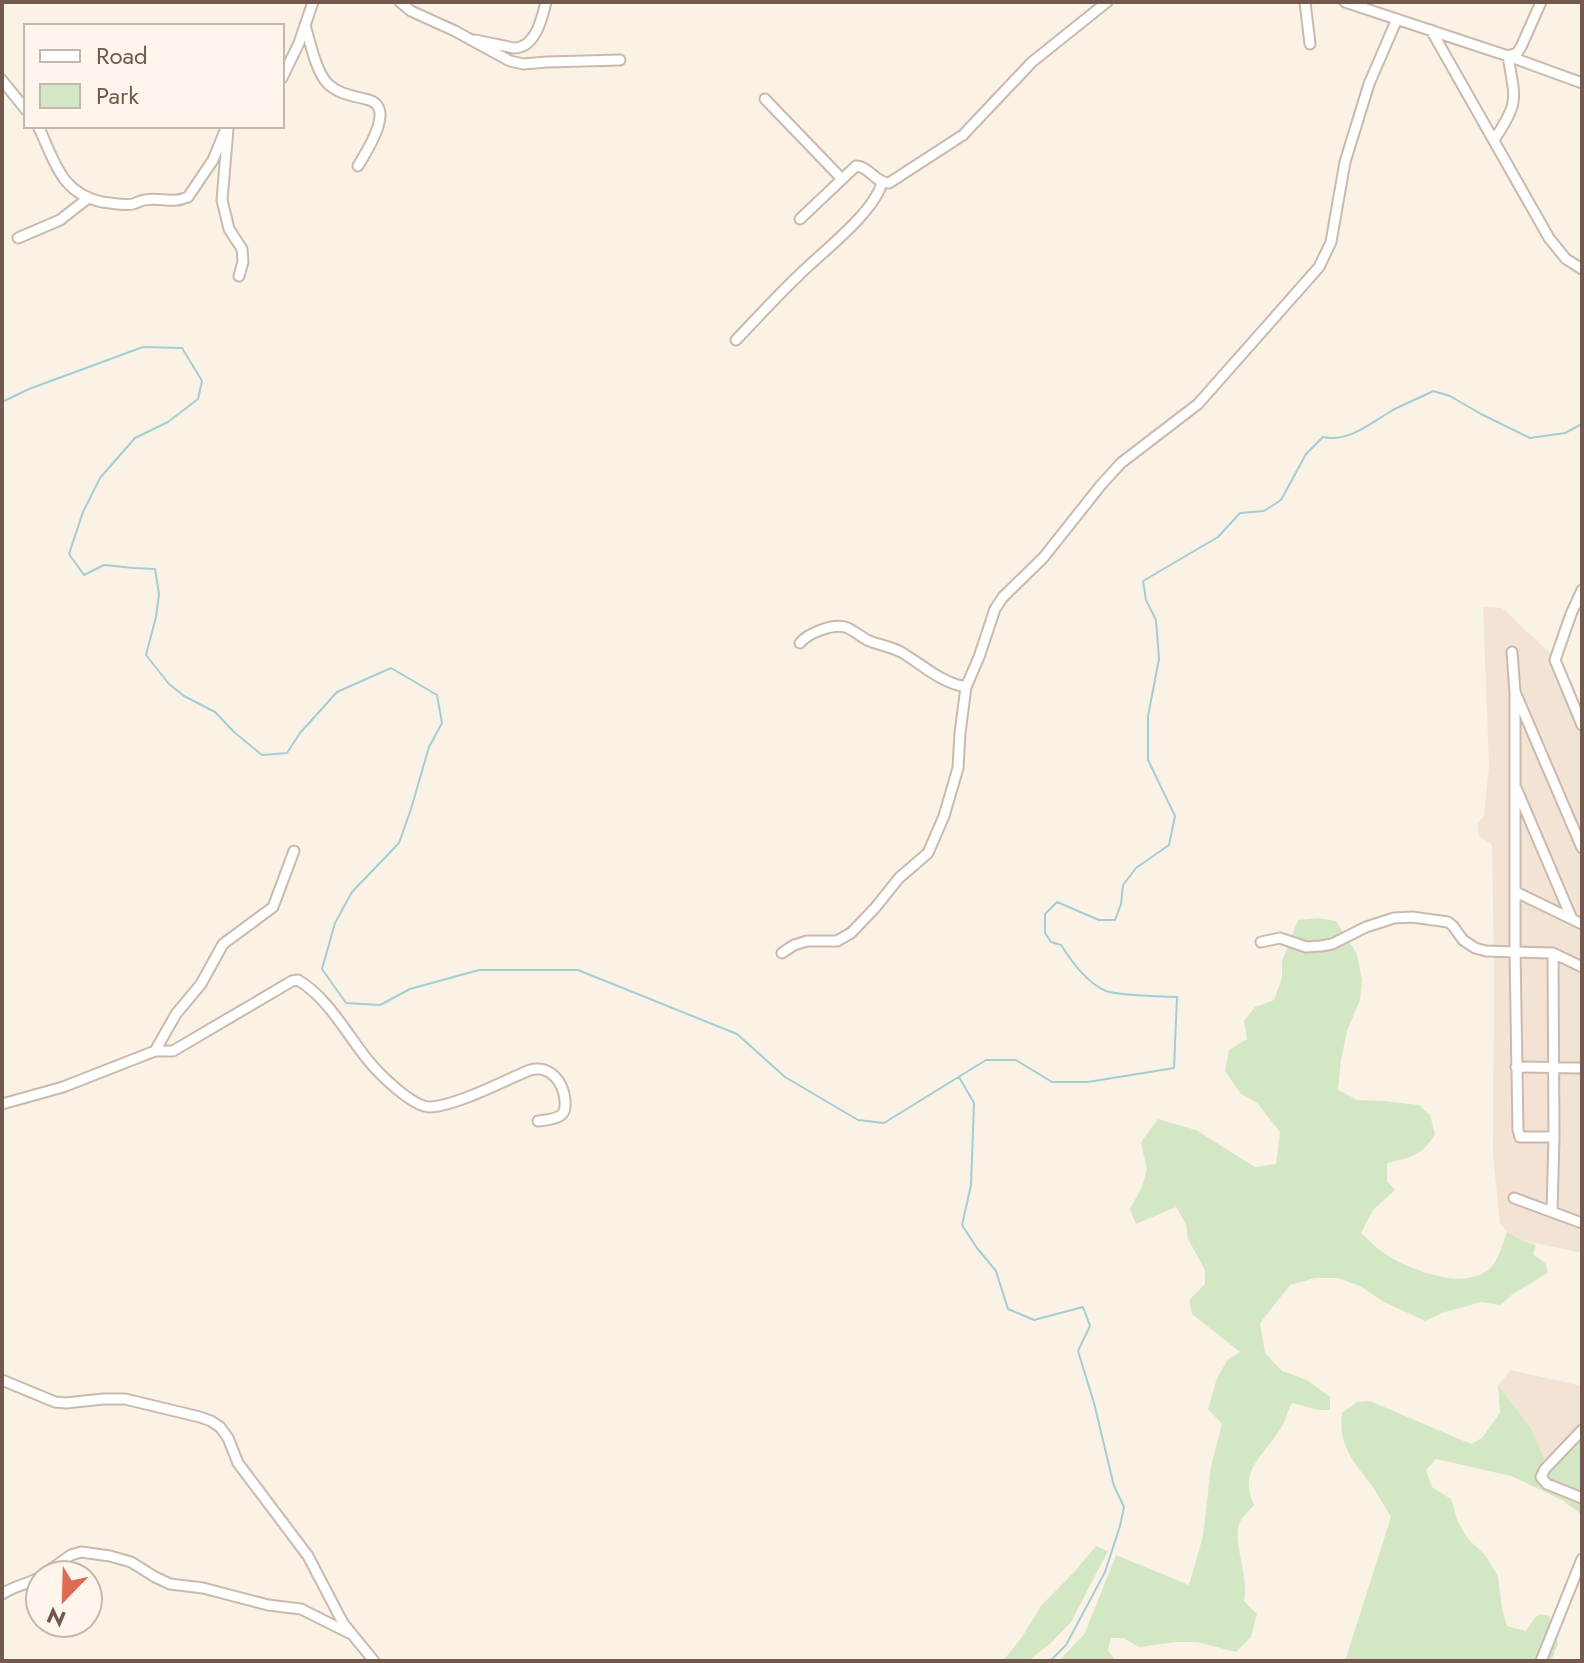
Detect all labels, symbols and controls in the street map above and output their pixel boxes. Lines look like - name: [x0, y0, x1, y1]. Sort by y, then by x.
- legend: [24, 24, 284, 128]
- text: Road: [96, 38, 148, 73]
- text: Park: [96, 78, 139, 113]
- north arrow: [24, 1559, 104, 1639]
- text: N: [42, 1599, 70, 1636]

